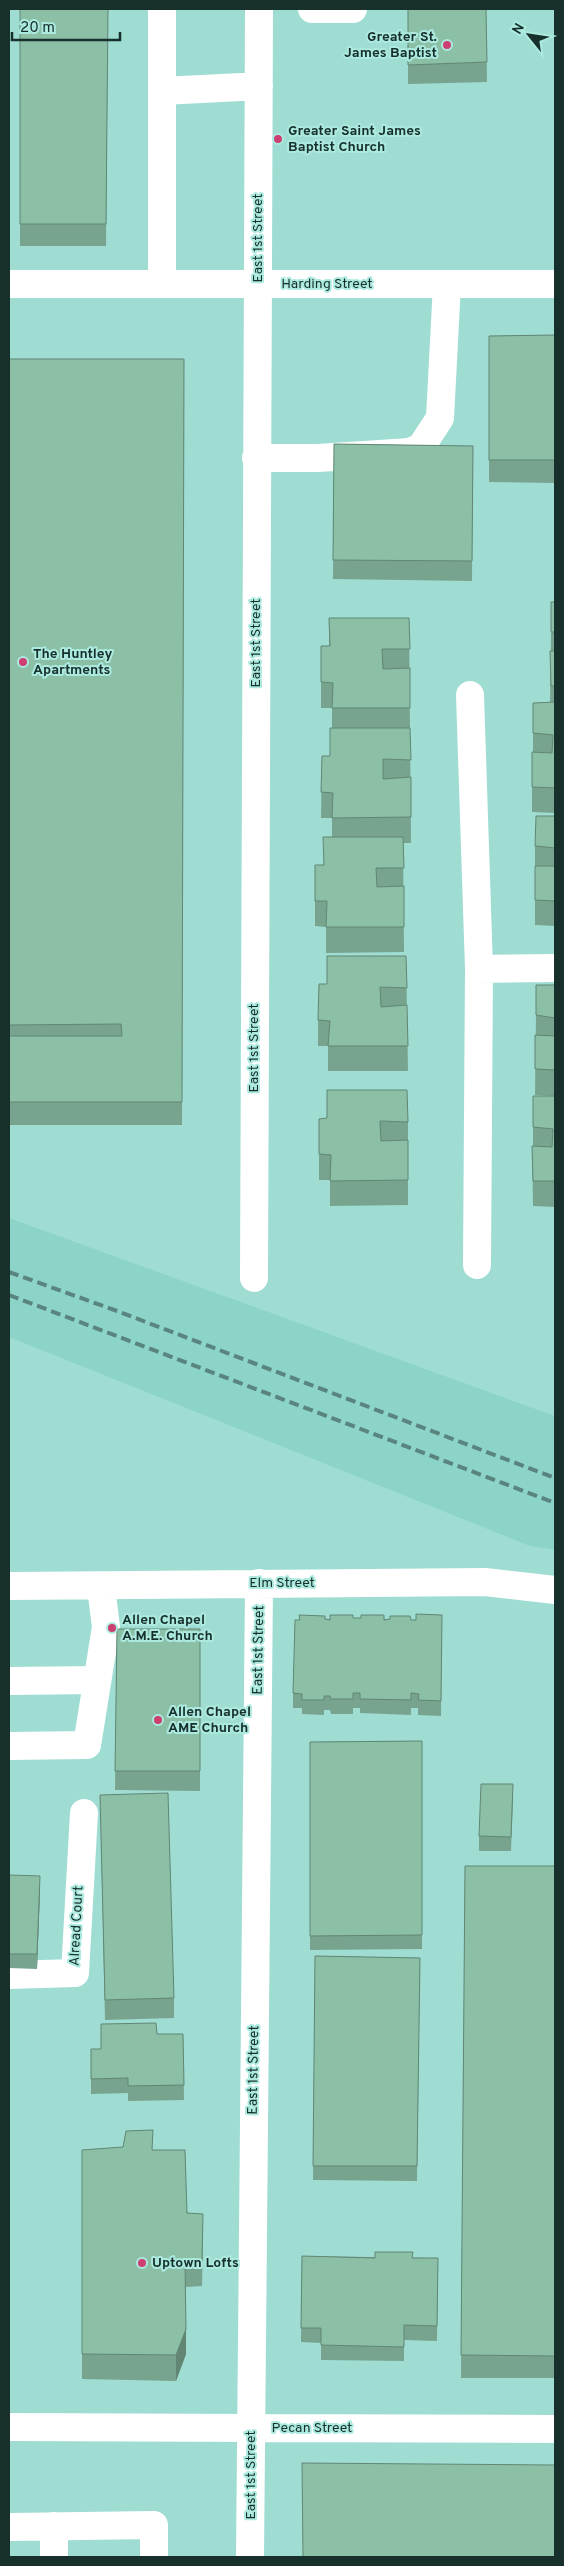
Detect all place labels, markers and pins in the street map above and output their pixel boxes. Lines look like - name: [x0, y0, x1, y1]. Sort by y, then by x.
- place label: Greater St. James Baptist: [344, 29, 437, 62]
- marker: Greater St. James Baptist: [441, 39, 453, 51]
- place label: Greater Saint James Baptist Church: [288, 123, 421, 156]
- marker: Greater Saint James Baptist Church: [272, 133, 284, 145]
- place label: The Huntley Apartments: [33, 646, 112, 679]
- marker: The Huntley Apartments: [17, 656, 29, 668]
- place label: Allen Chapel A.M.E. Church: [122, 1612, 213, 1645]
- marker: Allen Chapel A.M.E. Church: [106, 1622, 118, 1634]
- place label: Allen Chapel AME Church: [168, 1704, 251, 1737]
- marker: Allen Chapel AME Church: [152, 1714, 164, 1726]
- place label: Uptown Lofts: [152, 2255, 239, 2272]
- marker: Uptown Lofts: [136, 2257, 148, 2269]

